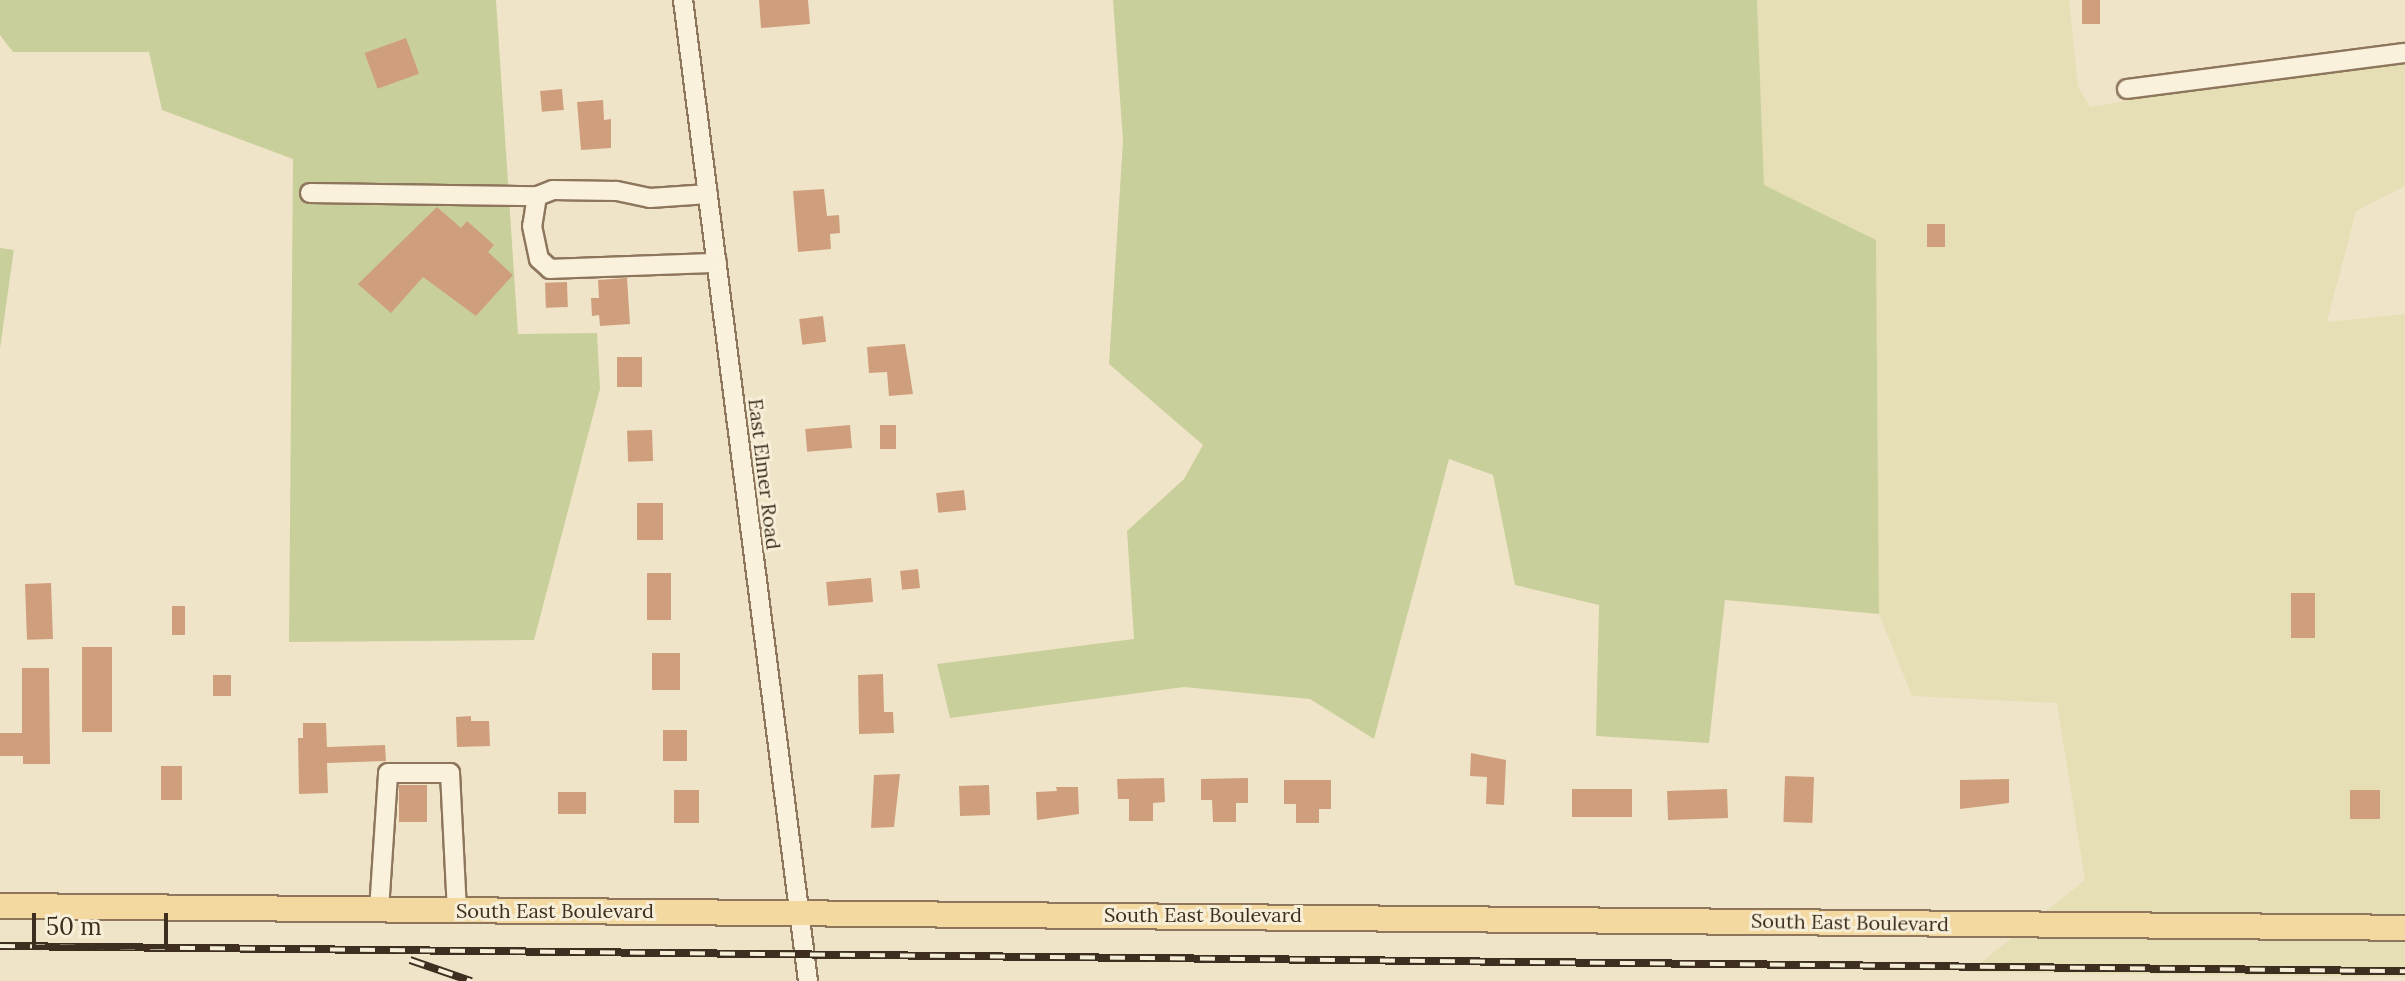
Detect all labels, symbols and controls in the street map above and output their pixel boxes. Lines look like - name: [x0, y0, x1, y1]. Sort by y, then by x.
- street label: East Elmer Road: [744, 397, 786, 551]
- scale bar: [36, 897, 172, 947]
- street label: South East Boulevard: [456, 898, 654, 922]
- street label: South East Boulevard: [1104, 902, 1302, 926]
- street label: South East Boulevard: [1751, 908, 1949, 936]
- text: 50 m: [46, 911, 102, 942]

